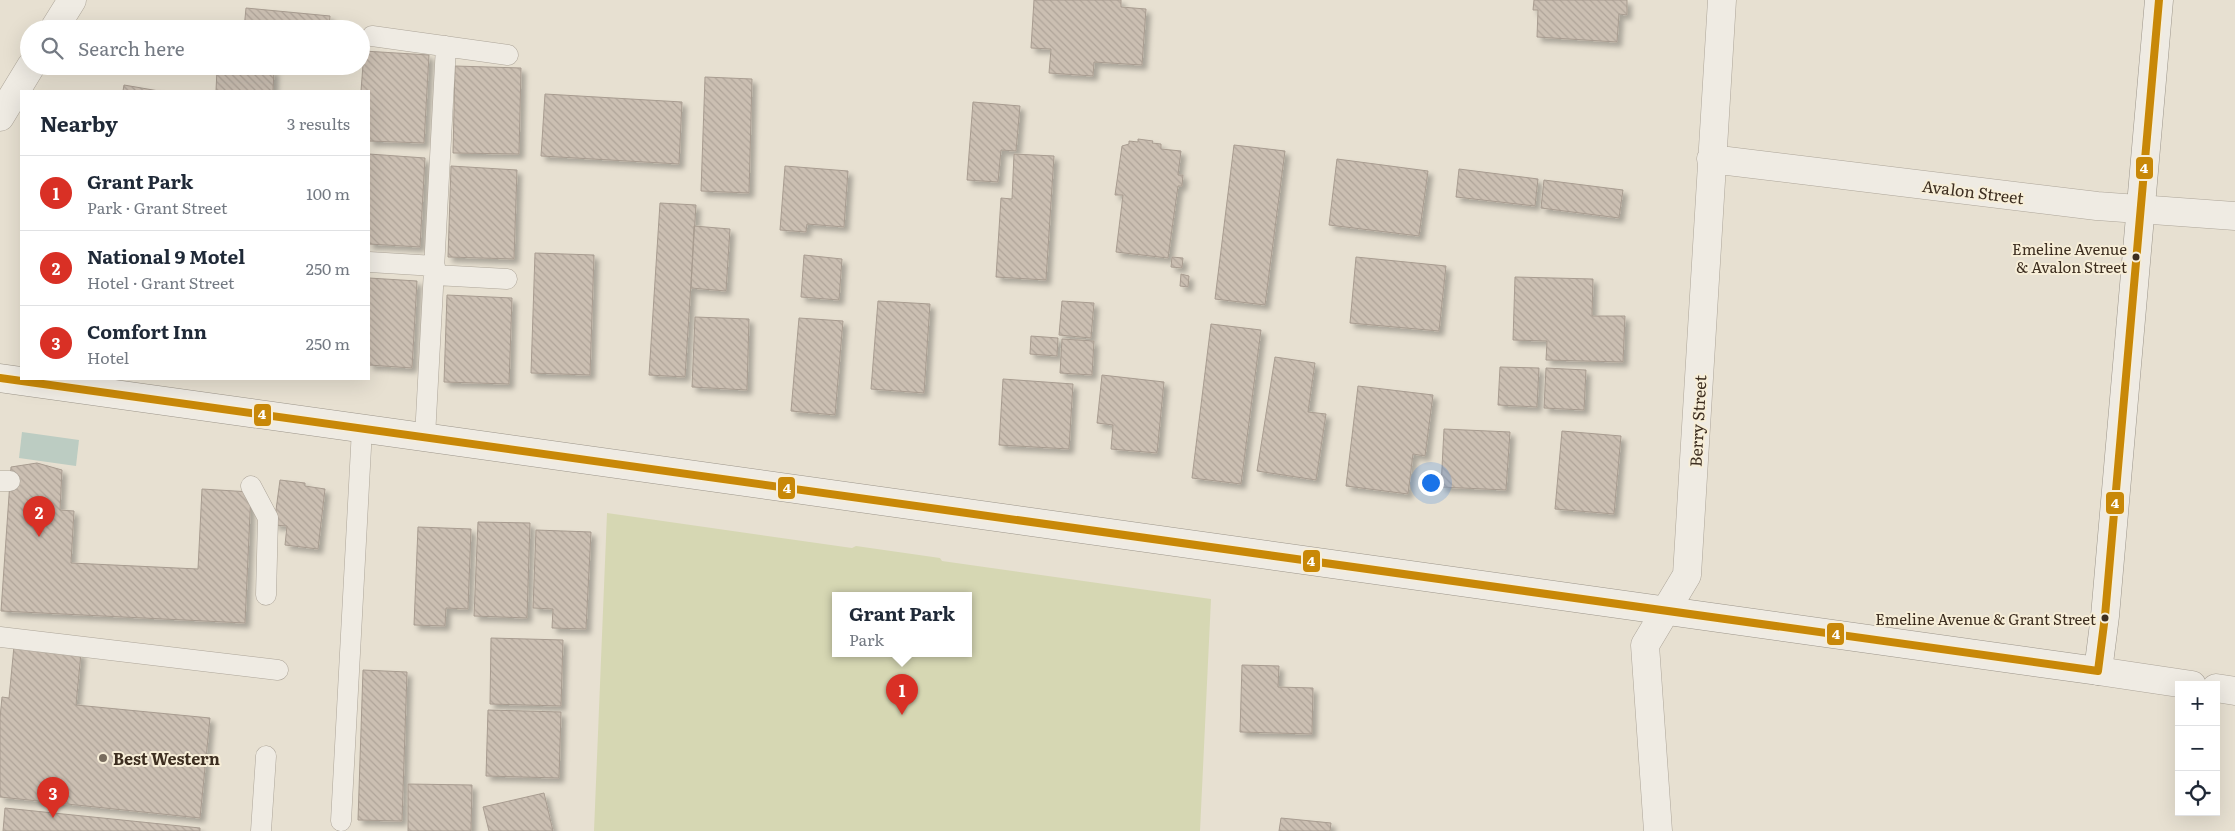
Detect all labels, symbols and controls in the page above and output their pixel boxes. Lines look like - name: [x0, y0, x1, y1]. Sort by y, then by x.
- search box: [20, 20, 370, 75]
- icon: search: [38, 34, 66, 62]
- text: Search here: [78, 34, 185, 62]
- text: Nearby: [40, 107, 118, 138]
- text: 3 results: [287, 111, 350, 135]
- line badge: 4: [2135, 156, 2154, 180]
- text: 4: [2140, 157, 2149, 177]
- text: Grant Park: [87, 167, 193, 195]
- street label: Avalon Street: [1921, 173, 2026, 209]
- text: 1: [53, 181, 59, 205]
- text: 100 m: [306, 181, 350, 205]
- text: Park · Grant Street: [87, 195, 227, 219]
- place label: Emeline Avenue & Avalon Street: [2012, 237, 2127, 278]
- text: National 9 Motel: [87, 242, 245, 270]
- marker: Emeline Avenue & Avalon Street: [2131, 252, 2141, 262]
- text: 2: [52, 256, 60, 280]
- text: 250 m: [306, 256, 350, 280]
- text: Hotel · Grant Street: [87, 270, 235, 294]
- text: Comfort Inn: [87, 317, 207, 345]
- text: 3: [52, 331, 60, 355]
- text: 250 m: [306, 331, 350, 355]
- text: Hotel: [87, 345, 129, 369]
- street label: Berry Street: [1683, 374, 1711, 468]
- line badge: 4: [253, 403, 272, 427]
- text: 4: [258, 403, 267, 423]
- your location: [1418, 470, 1444, 496]
- line badge: 4: [777, 476, 796, 500]
- text: 4: [783, 477, 792, 497]
- line badge: 4: [2105, 491, 2125, 515]
- text: 4: [2111, 492, 2120, 512]
- pin: 2: [23, 496, 55, 537]
- line badge: 4: [1302, 549, 1321, 573]
- text: 4: [1307, 550, 1316, 570]
- popup: [832, 592, 972, 657]
- text: Grant Park: [849, 599, 955, 627]
- place label: Emeline Avenue & Grant Street: [1875, 607, 2096, 630]
- marker: Emeline Avenue & Grant Street: [2100, 613, 2110, 623]
- line badge: 4: [1826, 622, 1845, 646]
- text: 4: [1832, 623, 1841, 643]
- text: Park: [849, 627, 884, 651]
- pin: 1: [886, 674, 918, 715]
- map controls: [2175, 681, 2220, 816]
- button: +: [2175, 681, 2220, 726]
- button: −: [2175, 726, 2220, 771]
- place label: Best Western: [113, 746, 220, 770]
- marker: Best Western: [97, 752, 109, 764]
- button: locate: [2175, 771, 2220, 816]
- pin: 3: [37, 777, 69, 818]

